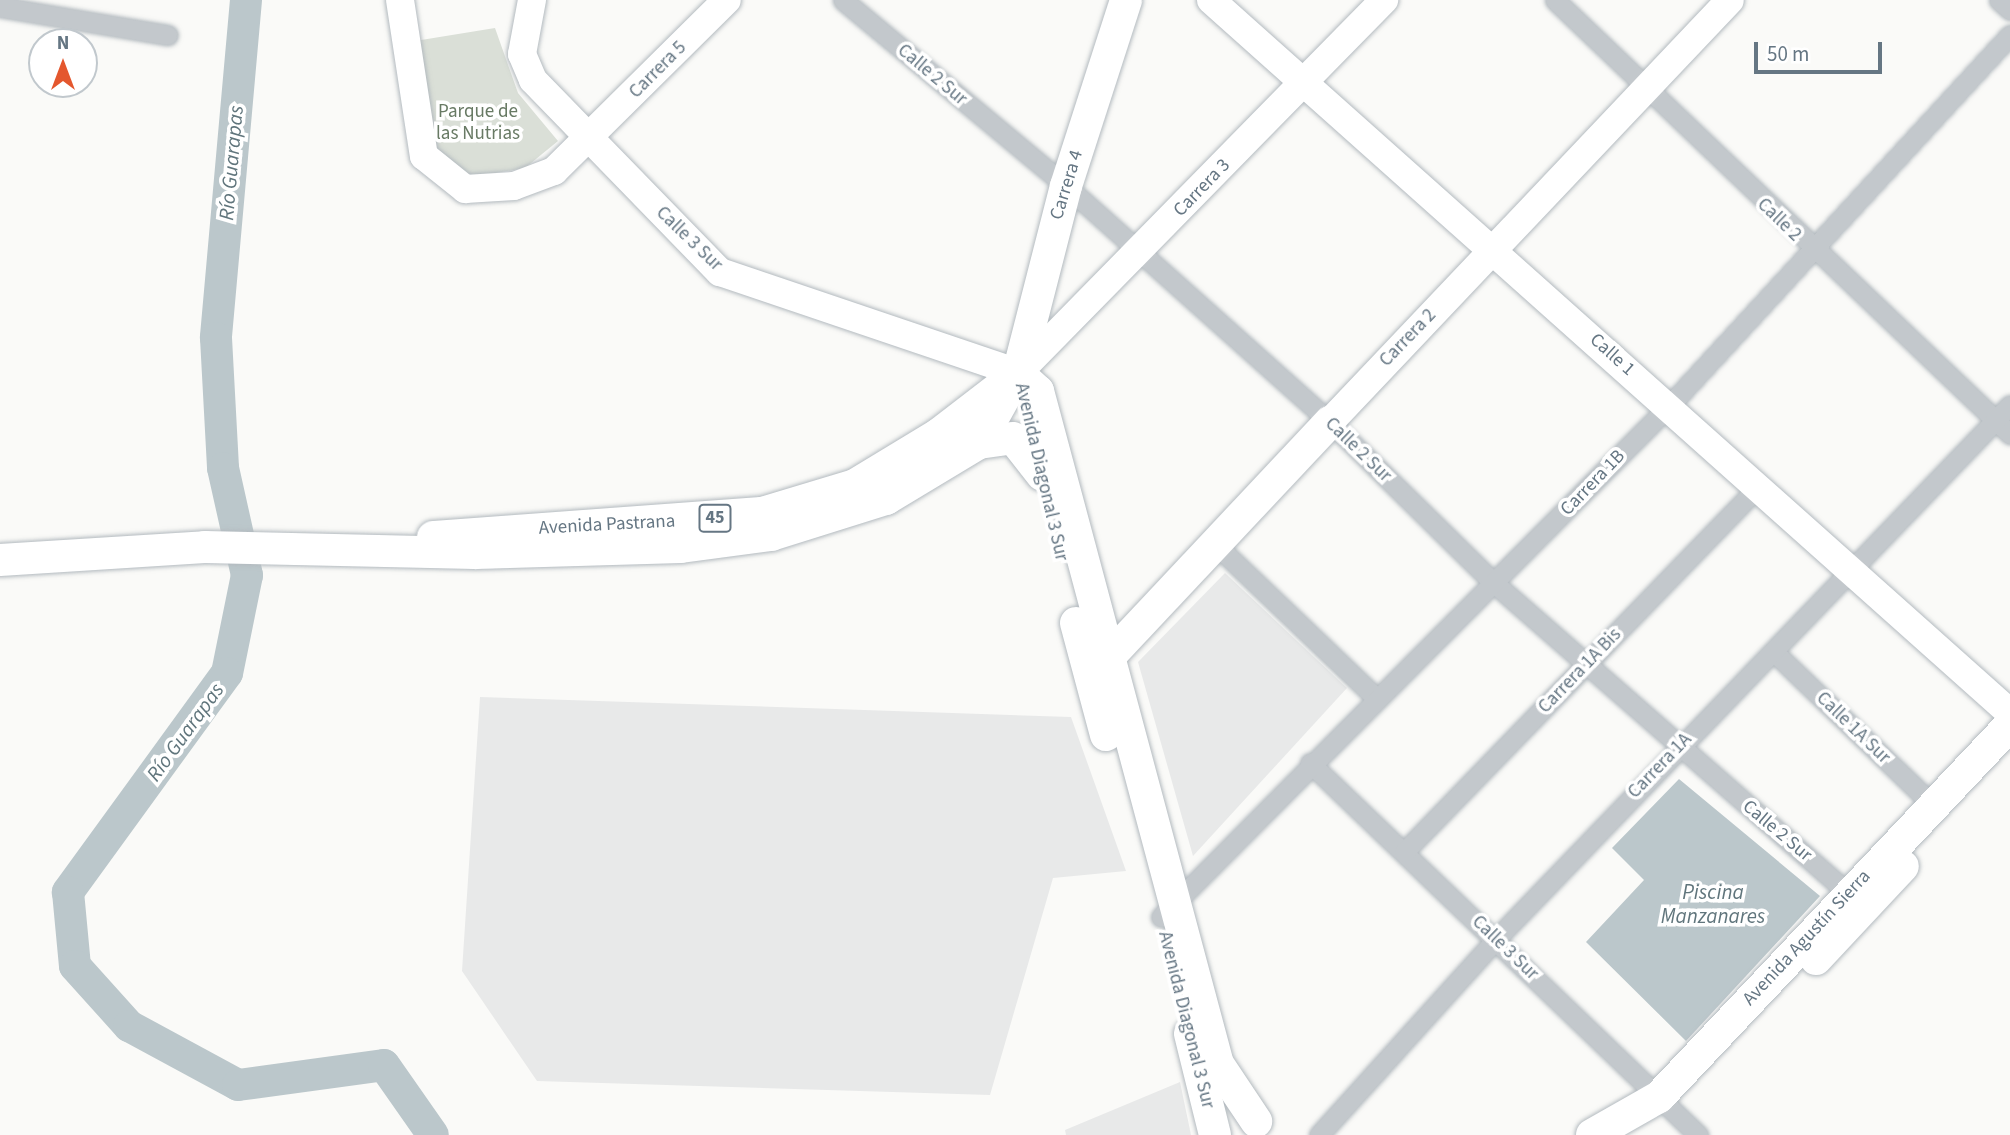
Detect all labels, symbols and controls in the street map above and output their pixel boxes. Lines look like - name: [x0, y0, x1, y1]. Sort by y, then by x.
- north arrow: [28, 28, 98, 98]
- scale bar: [1758, 28, 1886, 72]
- text: N: [57, 30, 69, 57]
- street label: Carrera 5: [625, 37, 691, 103]
- street label: Calle 2 Sur: [893, 39, 971, 111]
- text: 50 m: [1767, 39, 1809, 69]
- park label: Parque de las Nutrias: [436, 101, 520, 145]
- water label: Río Guarapas: [213, 104, 249, 222]
- street label: Carrera 4: [1046, 147, 1088, 223]
- street label: Carrera 3: [1169, 154, 1235, 222]
- street label: Calle 2: [1752, 193, 1806, 247]
- street label: Calle 3 Sur: [651, 202, 727, 276]
- street label: Carrera 2: [1375, 304, 1441, 372]
- street label: Calle 1: [1585, 329, 1639, 381]
- street label: Avenida Diagonal 3 Sur: [1009, 381, 1073, 563]
- street label: Calle 2 Sur: [1320, 413, 1396, 487]
- street label: Carrera 1B: [1556, 445, 1630, 521]
- road number: 45: [698, 504, 732, 532]
- street label: Avenida Pastrana: [538, 510, 676, 540]
- street label: Carrera 1A Bis: [1534, 624, 1626, 718]
- water label: Río Guarapas: [141, 678, 229, 786]
- street label: Calle 1A Sur: [1811, 687, 1895, 769]
- street label: Carrera 1A: [1623, 729, 1697, 803]
- street label: Calle 2 Sur: [1738, 795, 1816, 867]
- street label: Avenida Agustín Sierra: [1738, 865, 1876, 1011]
- water label: Piscina Manzanares: [1661, 879, 1765, 929]
- street label: Calle 3 Sur: [1467, 911, 1543, 985]
- street label: Avenida Diagonal 3 Sur: [1153, 929, 1219, 1111]

